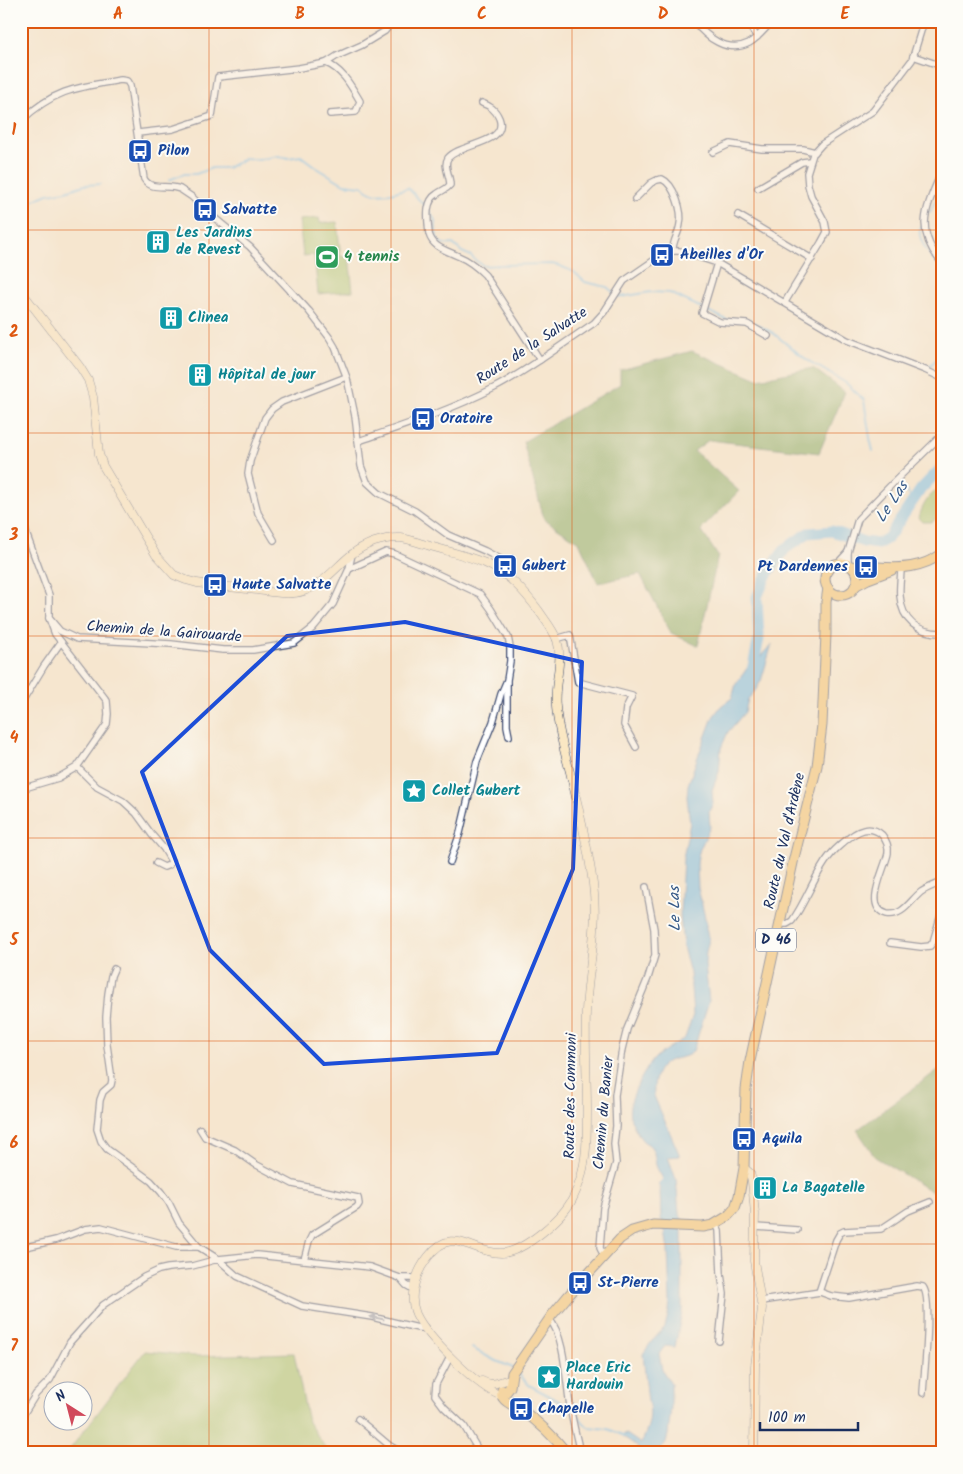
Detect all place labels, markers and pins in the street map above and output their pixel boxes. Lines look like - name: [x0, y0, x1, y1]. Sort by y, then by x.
- bus stop icon: Pilon: [127, 138, 153, 164]
- place label: Pilon: [158, 139, 189, 163]
- bus stop icon: Salvatte: [192, 197, 218, 223]
- place label: Salvatte: [222, 198, 277, 222]
- place label: Les Jardins de Revest: [176, 221, 252, 262]
- building icon: Les Jardins de Revest: [145, 229, 171, 255]
- bus stop icon: Abeilles d'Or: [649, 242, 675, 268]
- place label: Abeilles d'Or: [680, 243, 764, 267]
- sports icon: 4 tennis: [314, 244, 340, 270]
- place label: 4 tennis: [344, 245, 400, 269]
- building icon: Clinea: [158, 305, 184, 331]
- place label: Clinea: [188, 306, 229, 330]
- building icon: Hôpital de jour: [187, 362, 213, 388]
- place label: Hôpital de jour: [218, 363, 316, 387]
- bus stop icon: Oratoire: [410, 406, 436, 432]
- place label: Oratoire: [440, 407, 493, 431]
- bus stop icon: Gubert: [492, 553, 518, 579]
- place label: Gubert: [522, 554, 567, 578]
- bus stop icon: Pt Dardennes: [853, 554, 879, 580]
- place label: Pt Dardennes: [758, 555, 848, 579]
- bus stop icon: Haute Salvatte: [202, 572, 228, 598]
- place label: Haute Salvatte: [232, 573, 332, 597]
- place icon: Collet Gubert: [401, 778, 427, 804]
- place label: Collet Gubert: [432, 779, 520, 803]
- bus stop icon: Aquila: [731, 1126, 757, 1152]
- place label: Aquila: [762, 1127, 802, 1151]
- building icon: La Bagatelle: [752, 1175, 778, 1201]
- place label: La Bagatelle: [782, 1176, 866, 1200]
- bus stop icon: St-Pierre: [567, 1270, 593, 1296]
- place label: St-Pierre: [598, 1271, 659, 1295]
- place label: Place Eric Hardouin: [566, 1356, 631, 1397]
- place icon: Place Eric Hardouin: [536, 1364, 562, 1390]
- bus stop icon: Chapelle: [508, 1396, 534, 1422]
- place label: Chapelle: [538, 1397, 595, 1421]

